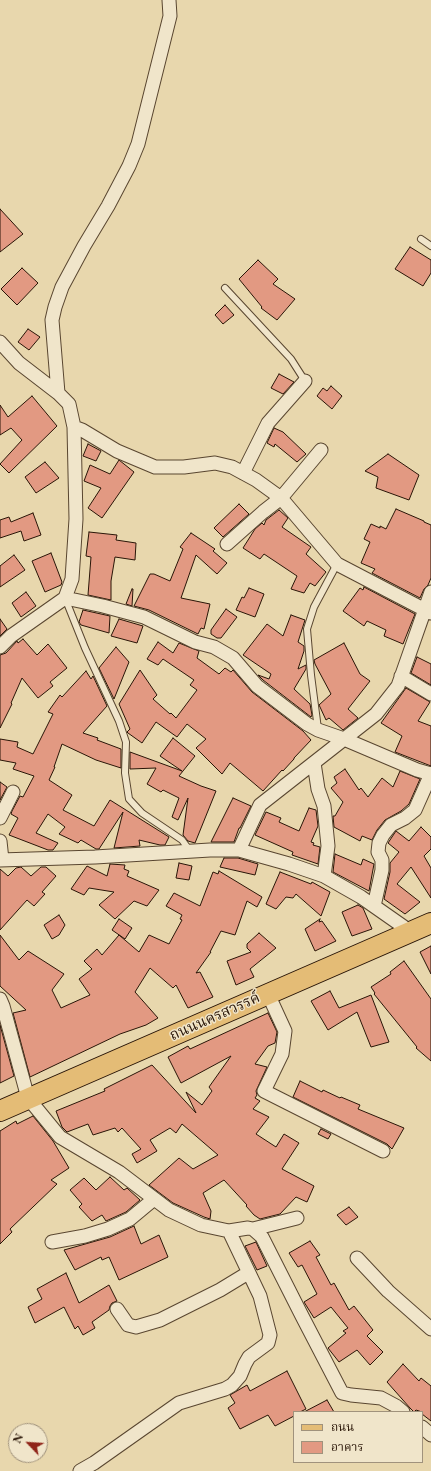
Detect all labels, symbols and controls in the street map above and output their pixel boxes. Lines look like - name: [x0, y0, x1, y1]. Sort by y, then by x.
- street label: ถนนนครสวรรค์: [167, 989, 263, 1045]
- legend: [293, 1411, 423, 1463]
- text: ถนน: [331, 1419, 354, 1435]
- north arrow: [8, 1423, 48, 1463]
- text: N: [10, 1431, 26, 1445]
- text: อาคาร: [331, 1439, 363, 1455]

